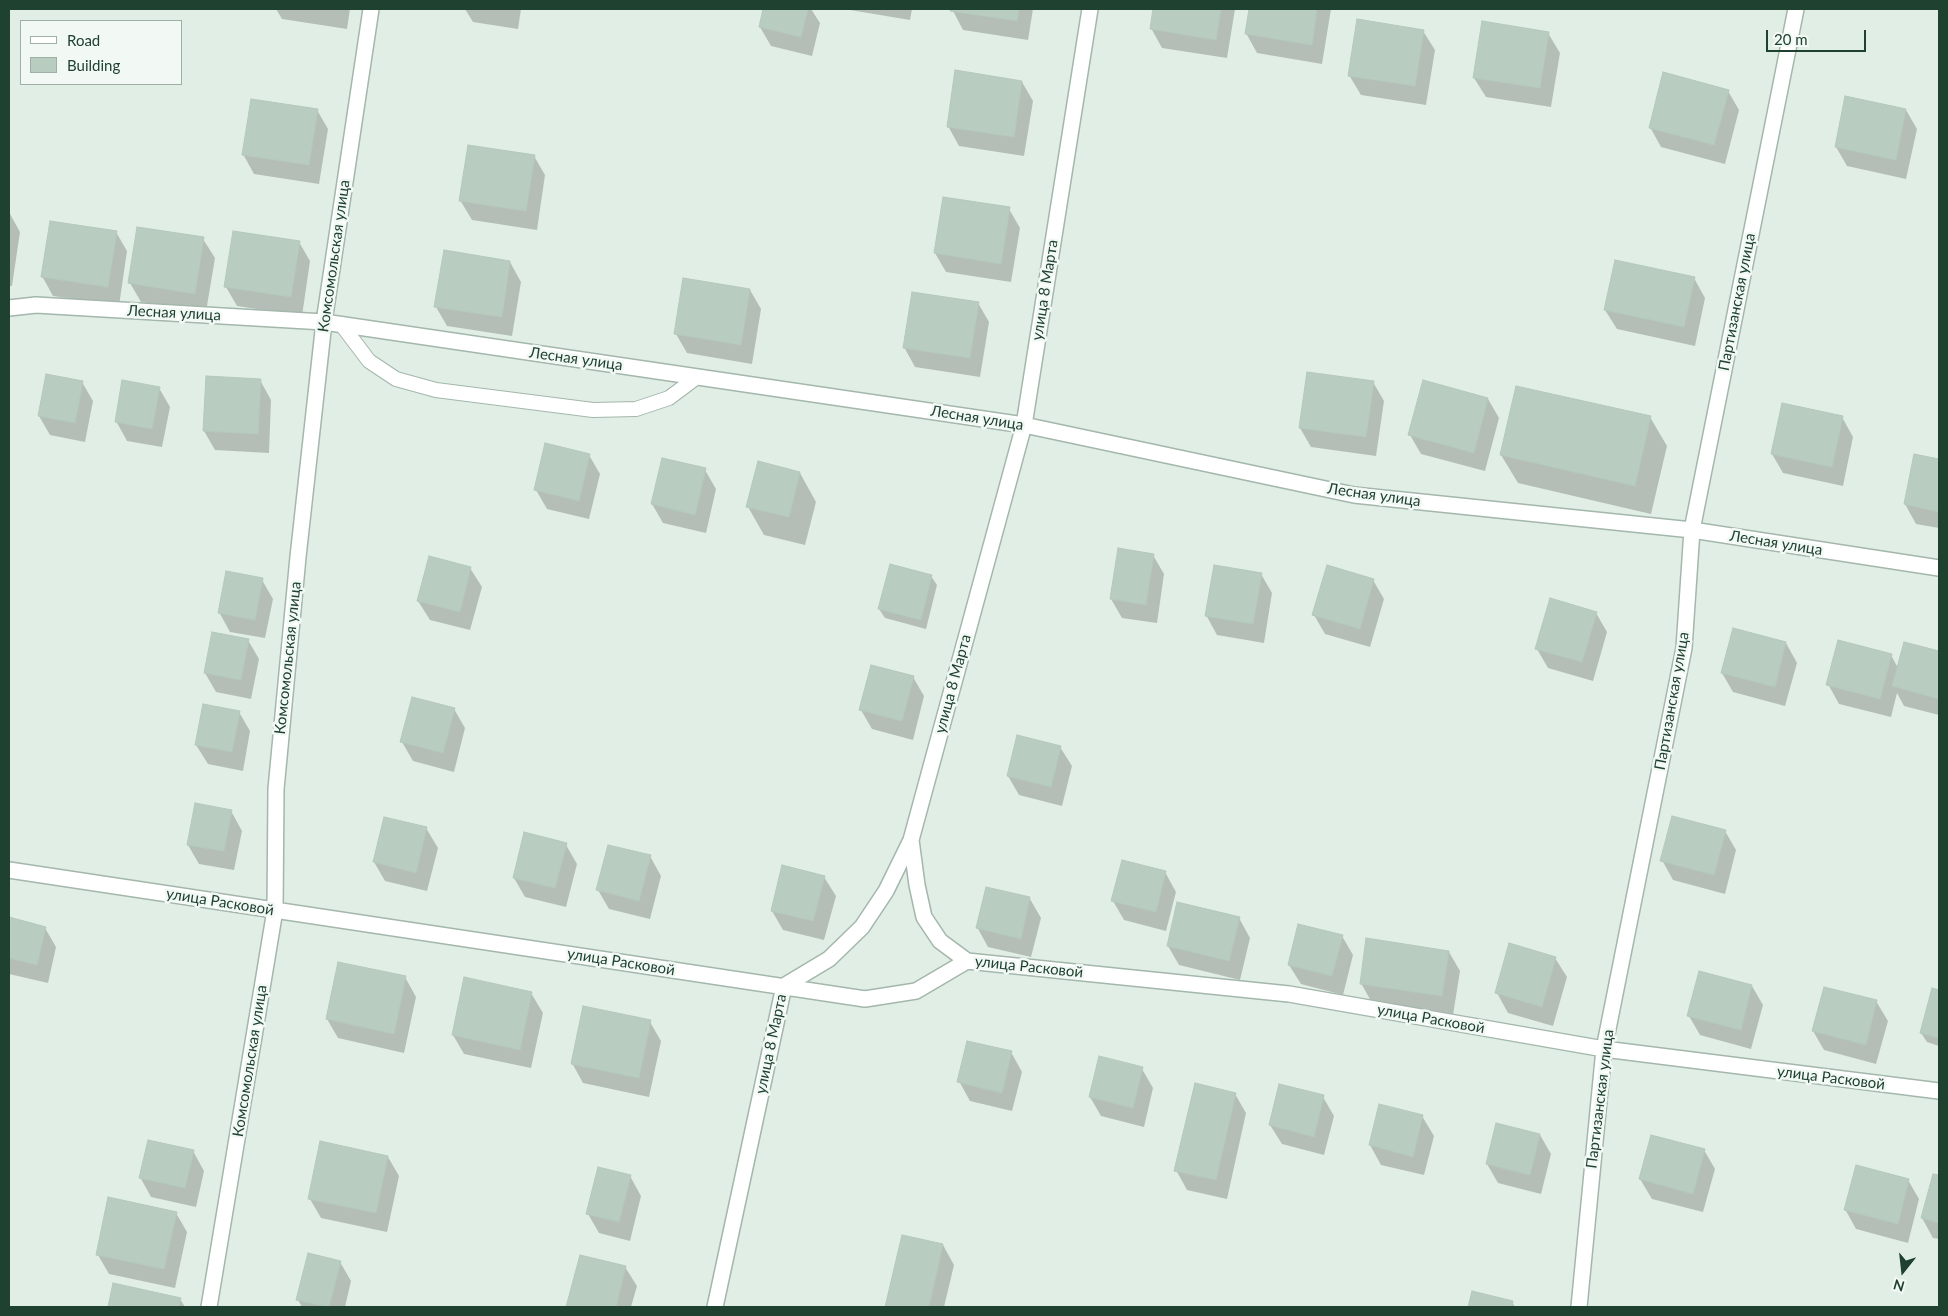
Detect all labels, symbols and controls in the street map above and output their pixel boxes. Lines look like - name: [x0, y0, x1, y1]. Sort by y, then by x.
- legend: [20, 20, 182, 85]
- scale bar: [1768, 20, 1868, 52]
- text: 20 m: [1774, 30, 1808, 48]
- text: Road: [67, 31, 100, 49]
- text: Building: [67, 56, 120, 74]
- street label: Комсомольская улица: [314, 179, 354, 333]
- street label: Партизанская улица: [1715, 232, 1759, 372]
- street label: улица 8 Марта: [1028, 238, 1062, 342]
- street label: Лесная улица: [127, 302, 221, 324]
- street label: Лесная улица: [528, 344, 624, 374]
- street label: Лесная улица: [929, 402, 1025, 434]
- street label: Лесная улица: [1326, 480, 1422, 510]
- street label: Лесная улица: [1728, 527, 1824, 559]
- street label: Комсомольская улица: [271, 581, 305, 735]
- street label: Партизанская улица: [1651, 631, 1693, 771]
- street label: улица 8 Марта: [931, 633, 975, 735]
- street label: улица Расковой: [165, 885, 275, 919]
- street label: улица Расковой: [566, 945, 676, 979]
- street label: улица Расковой: [974, 952, 1084, 982]
- street label: Комсомольская улица: [229, 984, 271, 1138]
- street label: улица 8 Марта: [752, 992, 790, 1096]
- street label: улица Расковой: [1376, 1001, 1486, 1037]
- street label: Партизанская улица: [1583, 1028, 1617, 1170]
- street label: улица Расковой: [1776, 1062, 1886, 1094]
- north arrow: [1878, 1246, 1928, 1296]
- text: N: [1891, 1276, 1906, 1296]

